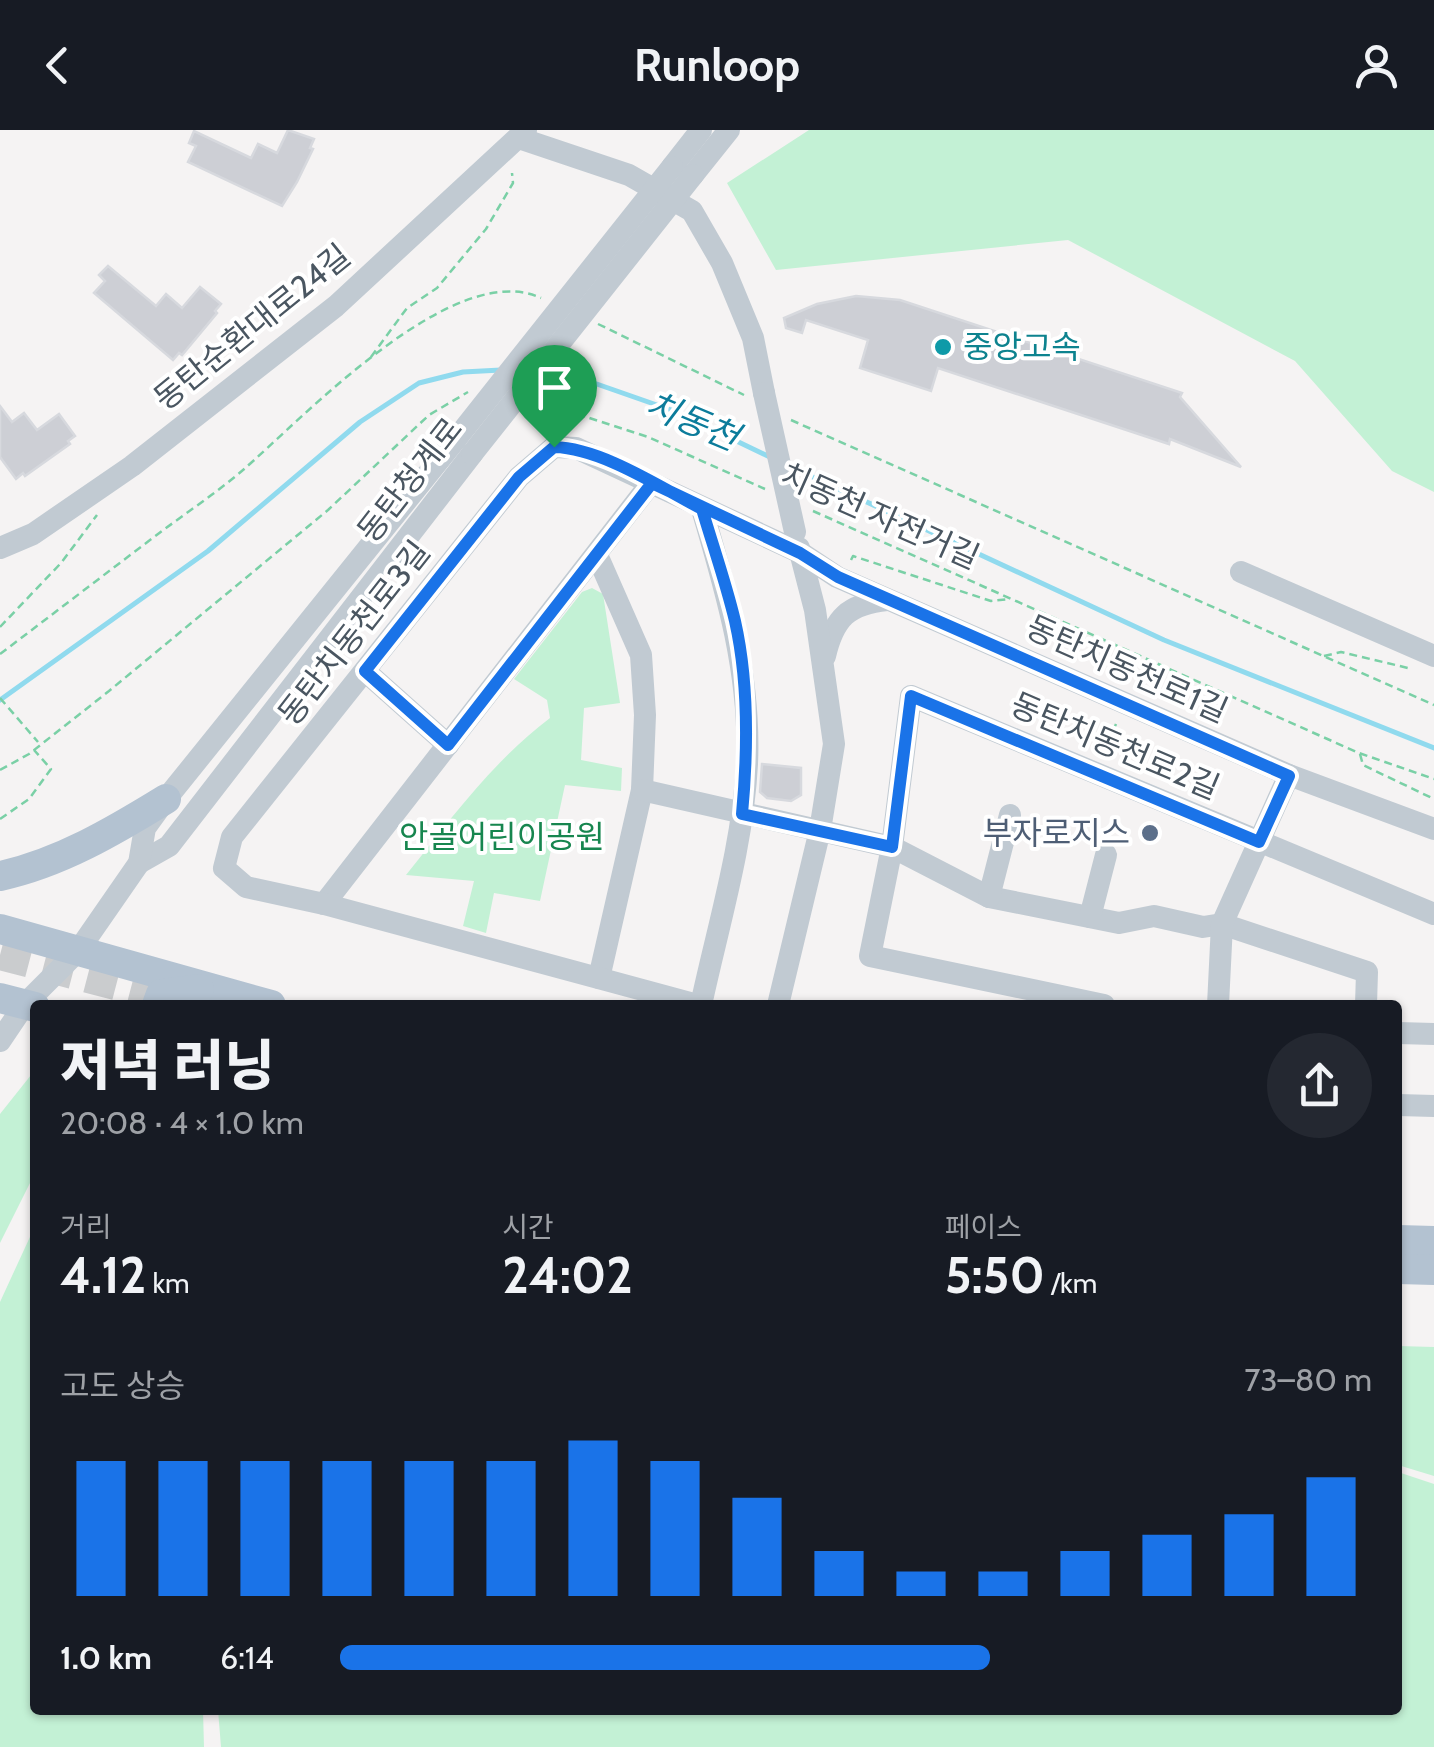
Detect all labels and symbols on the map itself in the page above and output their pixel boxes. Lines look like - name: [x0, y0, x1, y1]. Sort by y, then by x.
- street label: 동탄순환대로24길: [146, 236, 358, 418]
- place label: 중앙고속: [963, 327, 1081, 366]
- marker: 중앙고속: [932, 336, 954, 358]
- pin: [512, 345, 597, 448]
- water label: 치동천: [639, 382, 749, 461]
- street label: 동탄청계로: [349, 410, 470, 550]
- street label: 치동천 자전거길: [775, 454, 986, 577]
- street label: 동탄치동천로3길: [269, 533, 438, 733]
- street label: 동탄치동천로1길: [1020, 607, 1234, 730]
- street label: 동탄치동천로2길: [1005, 684, 1225, 807]
- place label: 부자로지스: [983, 813, 1130, 852]
- park label: 안골어린이공원: [399, 817, 605, 856]
- marker: 부자로지스: [1139, 822, 1161, 844]

